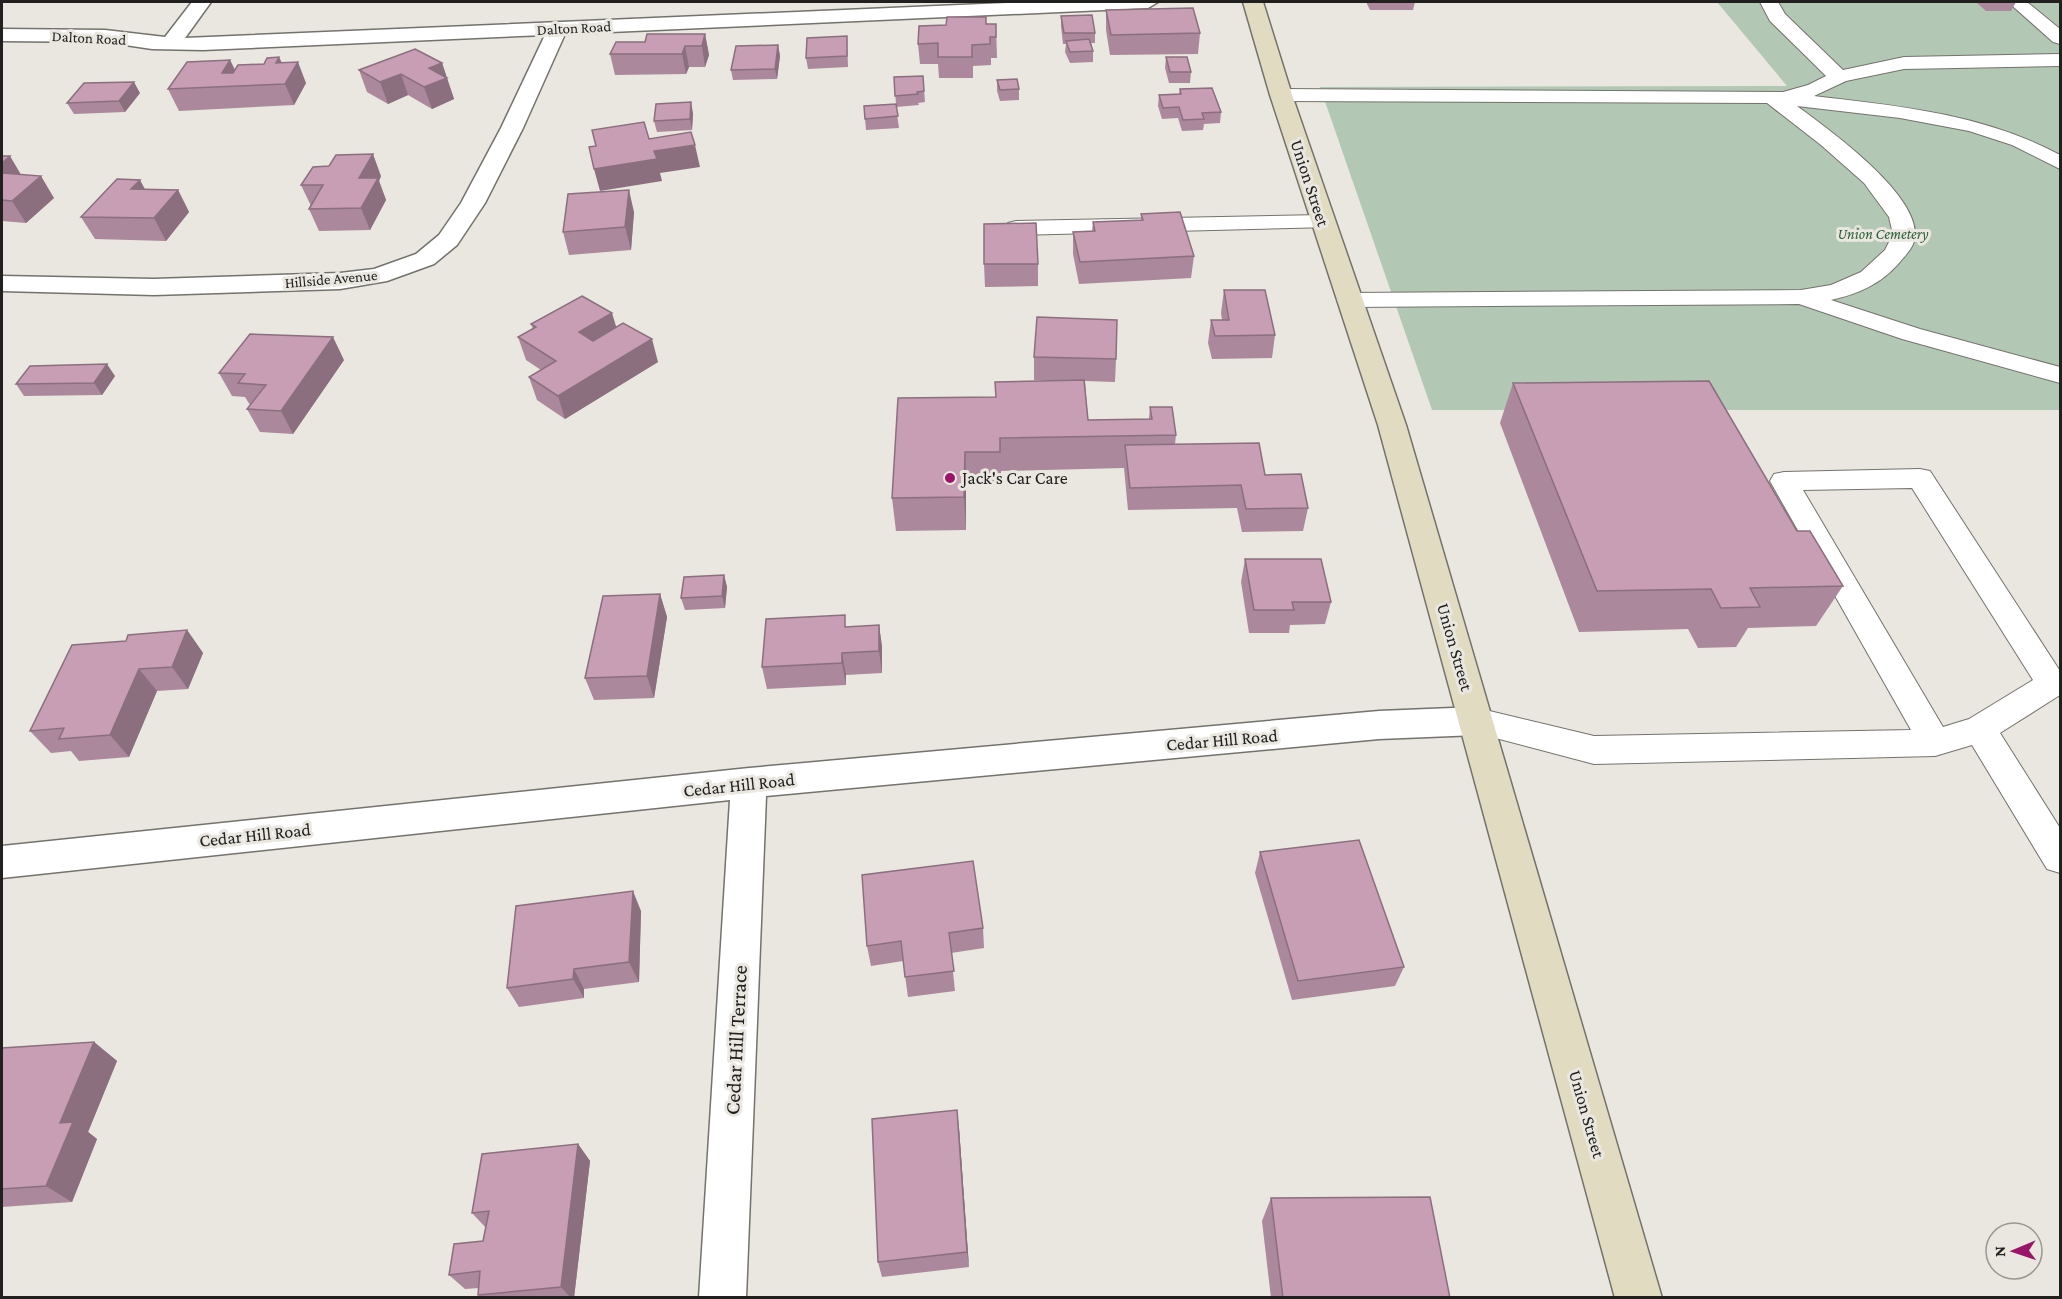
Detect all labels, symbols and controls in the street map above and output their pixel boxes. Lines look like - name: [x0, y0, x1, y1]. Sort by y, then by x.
- street label: Dalton Road: [536, 18, 612, 38]
- street label: Dalton Road: [51, 28, 127, 48]
- street label: Union Street: [1287, 137, 1334, 230]
- park label: Union Cemetery: [1837, 226, 1929, 243]
- street label: Hillside Avenue: [284, 267, 378, 291]
- place label: Jack's Car Care: [960, 468, 1068, 488]
- marker: Jack's Car Care: [943, 471, 957, 485]
- street label: Union Street: [1433, 601, 1477, 694]
- street label: Cedar Hill Road: [1165, 725, 1279, 755]
- street label: Cedar Hill Road: [682, 769, 796, 801]
- street label: Cedar Hill Road: [198, 819, 312, 851]
- street label: Cedar Hill Terrace: [720, 965, 752, 1115]
- street label: Union Street: [1565, 1068, 1609, 1161]
- north arrow: [1984, 1221, 2044, 1281]
- text: N: [1991, 1246, 2008, 1257]

